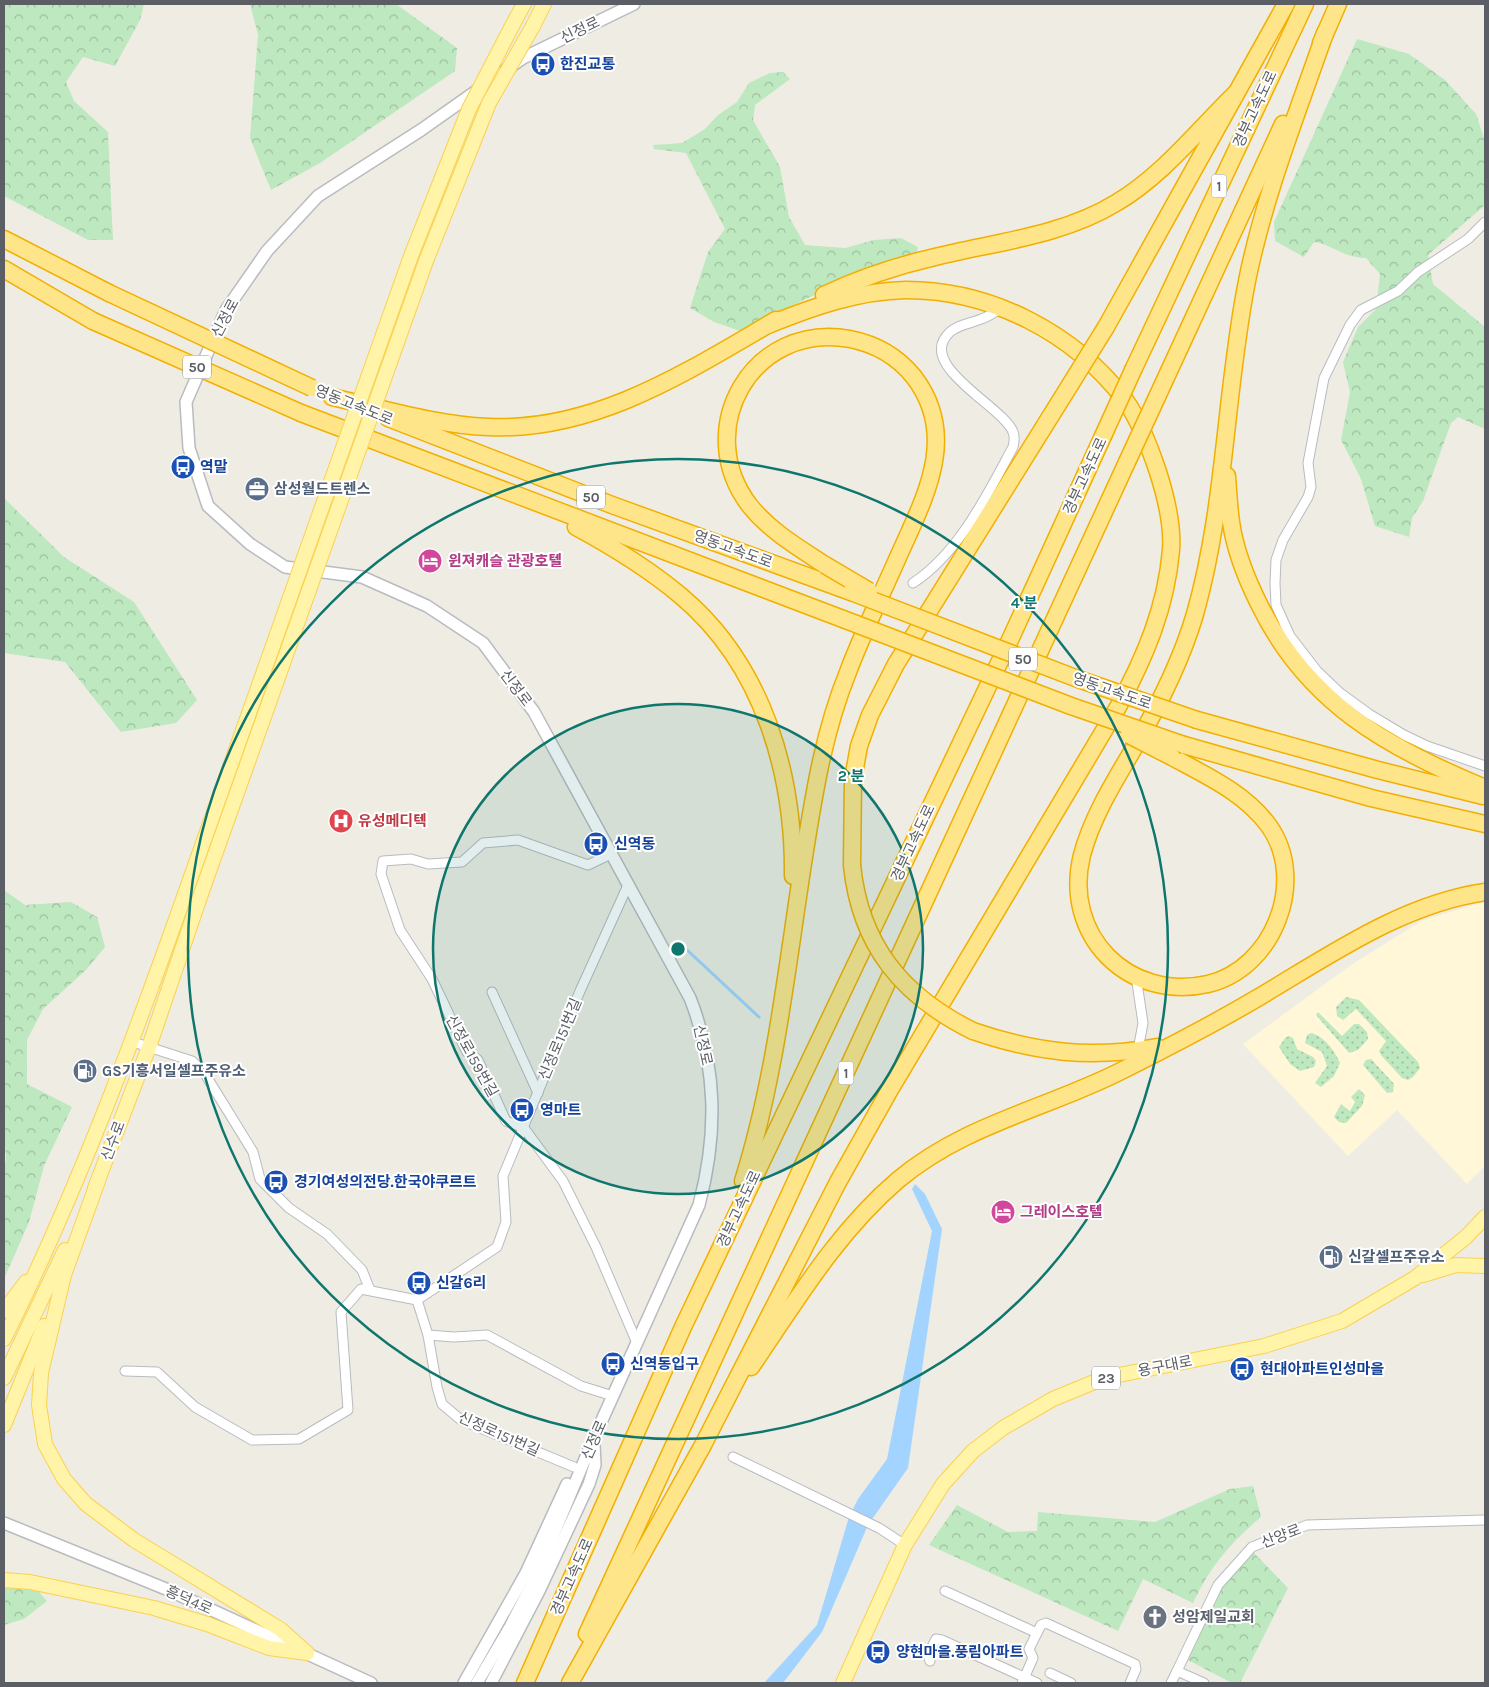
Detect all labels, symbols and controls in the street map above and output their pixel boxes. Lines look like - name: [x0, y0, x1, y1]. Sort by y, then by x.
- street label: 신정로: [557, 13, 603, 47]
- bus stop icon: 한진교통: [530, 51, 556, 77]
- place label: 한진교통: [560, 55, 615, 73]
- street label: 경부고속도로: [1229, 68, 1281, 150]
- road number: 1: [1212, 175, 1226, 198]
- street label: 신정로: [207, 295, 243, 341]
- road number: 50: [183, 356, 211, 378]
- street label: 영동고속도로: [312, 381, 396, 429]
- street label: 경부고속도로: [1059, 435, 1111, 517]
- bus stop icon: 역말: [170, 454, 196, 480]
- place label: 역말: [200, 458, 228, 476]
- office icon: 삼성월드트렌스: [244, 476, 270, 502]
- place label: 삼성월드트렌스: [274, 480, 371, 498]
- road number: 50: [577, 486, 605, 508]
- street label: 영동고속도로: [691, 526, 775, 572]
- hotel icon: 윈져캐슬 관광호텔: [417, 548, 443, 574]
- place label: 윈져캐슬 관광호텔: [448, 552, 562, 570]
- text: 4 분: [1011, 594, 1037, 612]
- road number: 50: [1009, 648, 1037, 671]
- street label: 신정로: [496, 666, 536, 710]
- street label: 영동고속도로: [1070, 669, 1154, 713]
- text: 2 분: [838, 767, 865, 785]
- street label: 경부고속도로: [887, 802, 939, 884]
- hospital icon: 유성메디텍: [328, 808, 354, 834]
- place label: 유성메디텍: [358, 812, 427, 830]
- bus stop icon: 신역동: [583, 831, 609, 857]
- place label: 신역동: [614, 835, 656, 853]
- centre of rings: [669, 940, 687, 958]
- street label: 신정로151번길: [535, 995, 585, 1083]
- street label: 신정로159번길: [442, 1012, 502, 1100]
- street label: 신정로: [690, 1023, 716, 1067]
- fuel station icon: GS기흥서일셀프주유소: [72, 1058, 98, 1084]
- place label: GS기흥서일셀프주유소: [102, 1062, 246, 1080]
- road number: 1: [838, 1062, 854, 1084]
- bus stop icon: 영마트: [509, 1097, 535, 1123]
- place label: 영마트: [540, 1101, 582, 1119]
- street label: 신수로: [97, 1118, 129, 1164]
- street label: 경부고속도로: [713, 1168, 765, 1250]
- bus stop icon: 경기여성의전당.한국야쿠르트: [263, 1169, 289, 1195]
- place label: 경기여성의전당.한국야쿠르트: [294, 1173, 477, 1191]
- hotel icon: 그레이스호텔: [990, 1199, 1016, 1225]
- place label: 그레이스호텔: [1020, 1203, 1103, 1221]
- fuel station icon: 신갈셀프주유소: [1318, 1244, 1344, 1270]
- place label: 신갈셀프주유소: [1348, 1248, 1445, 1266]
- bus stop icon: 신갈6리: [406, 1270, 432, 1296]
- place label: 신갈6리: [436, 1274, 487, 1292]
- bus stop icon: 신역동입구: [600, 1351, 626, 1377]
- street label: 용구대로: [1136, 1352, 1194, 1380]
- place label: 신역동입구: [630, 1355, 699, 1373]
- bus stop icon: 현대아파트인성마을: [1229, 1356, 1255, 1382]
- place label: 현대아파트인성마을: [1260, 1360, 1384, 1378]
- road number: 23: [1092, 1366, 1120, 1390]
- street label: 신정로151번길: [455, 1408, 543, 1460]
- street label: 신정로: [577, 1417, 611, 1463]
- street label: 산양로: [1258, 1520, 1304, 1552]
- street label: 경부고속도로: [547, 1536, 597, 1618]
- street label: 흥덕4로: [163, 1582, 215, 1618]
- church icon: 성암제일교회: [1142, 1604, 1168, 1630]
- place label: 성암제일교회: [1172, 1608, 1255, 1626]
- bus stop icon: 양현마을.풍림아파트: [865, 1639, 891, 1665]
- place label: 양현마을.풍림아파트: [896, 1643, 1024, 1661]

